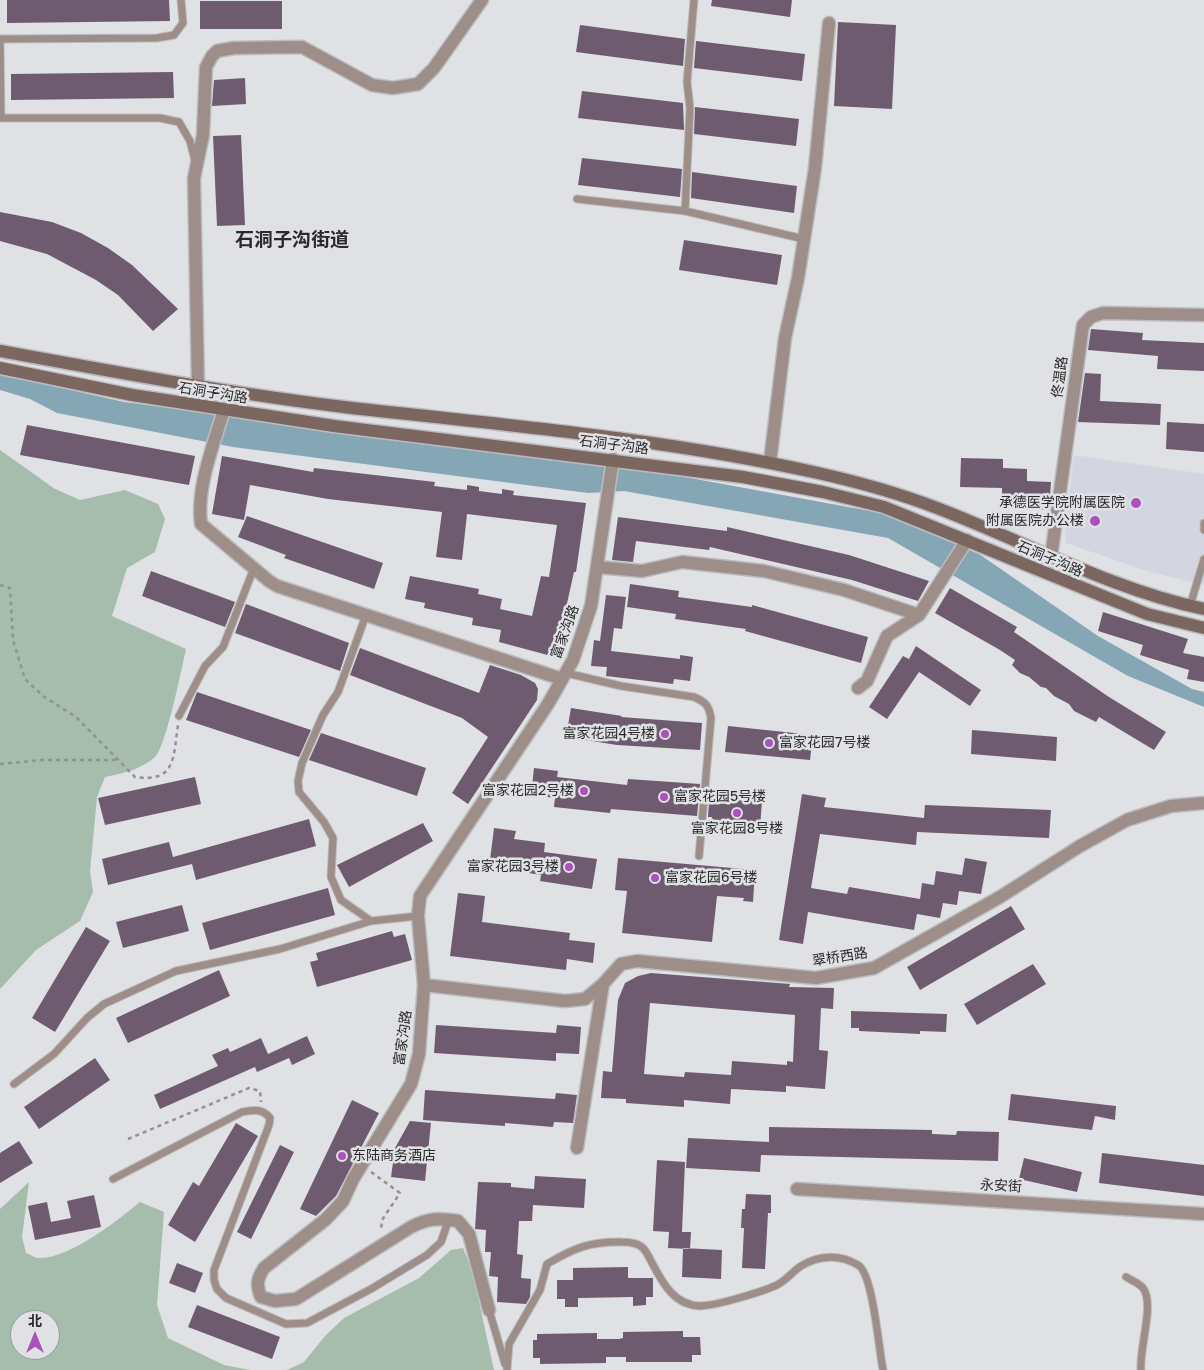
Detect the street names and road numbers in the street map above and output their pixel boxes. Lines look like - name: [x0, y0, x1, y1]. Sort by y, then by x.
- street label: 佟温路: [1049, 355, 1071, 399]
- street label: 石洞子沟路: [177, 379, 249, 407]
- street label: 石洞子沟路: [578, 432, 650, 458]
- street label: 石洞子沟路: [1015, 538, 1085, 580]
- street label: 富家沟路: [548, 603, 582, 661]
- street label: 翠桥西路: [811, 944, 869, 970]
- street label: 富家沟路: [391, 1009, 415, 1067]
- street label: 永安街: [980, 1177, 1022, 1195]

